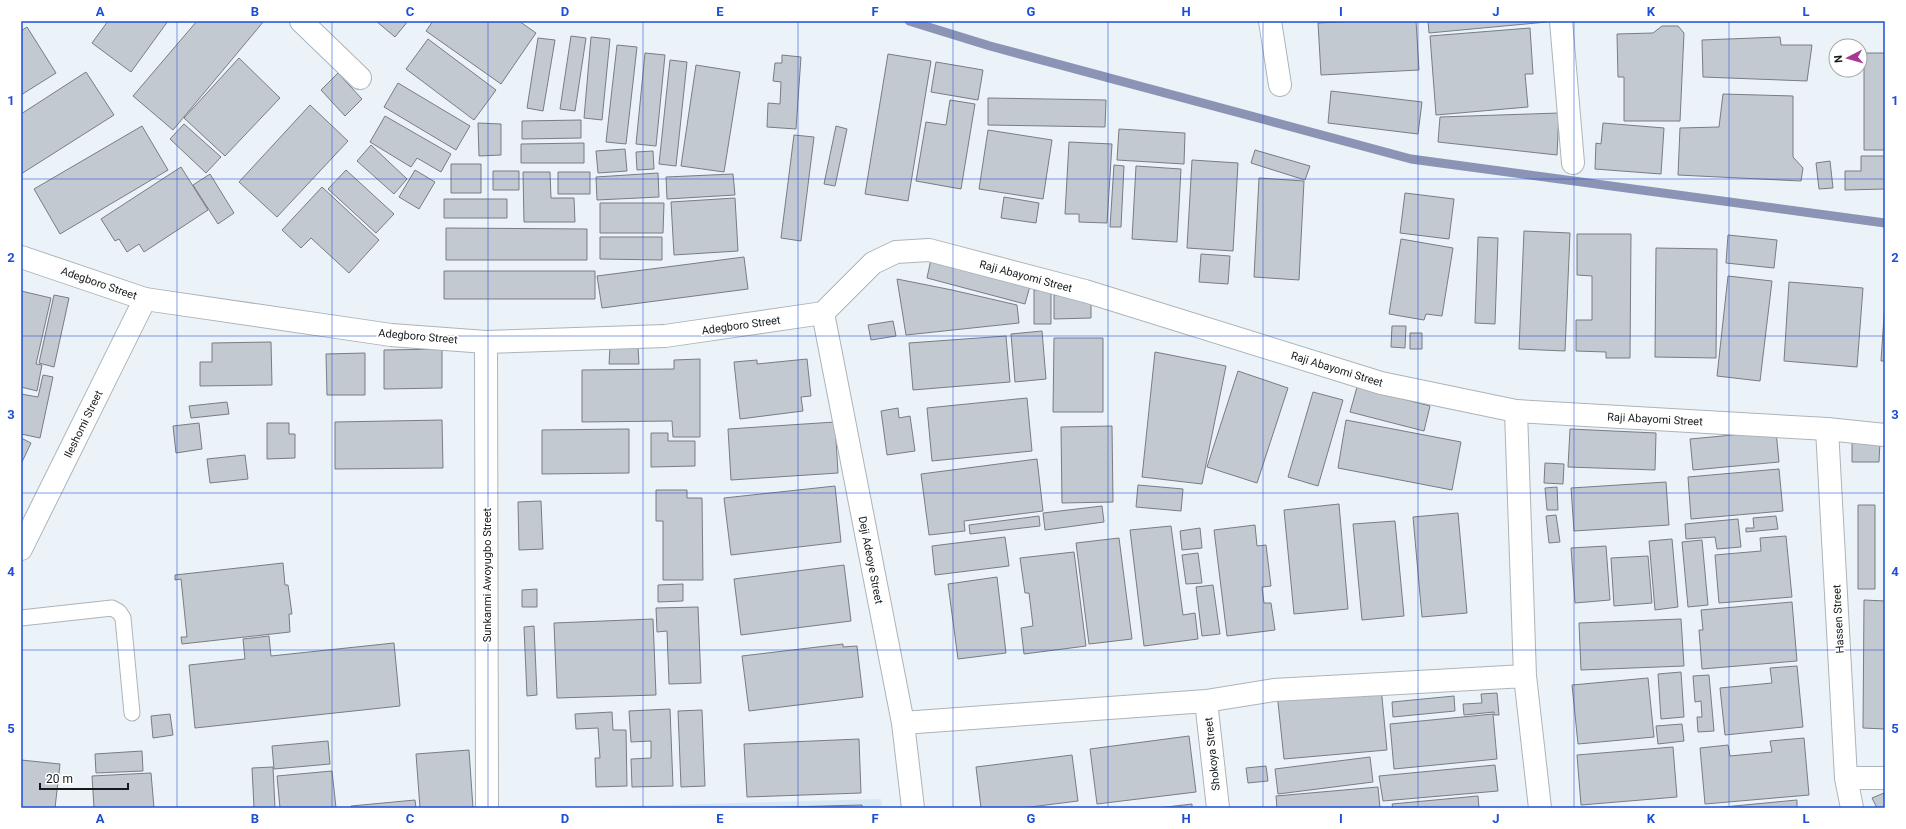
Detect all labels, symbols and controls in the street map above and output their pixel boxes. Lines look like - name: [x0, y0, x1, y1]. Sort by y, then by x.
- text: A: [96, 4, 105, 19]
- text: B: [251, 4, 259, 19]
- text: C: [406, 4, 415, 19]
- text: D: [561, 4, 569, 19]
- text: E: [716, 4, 724, 19]
- text: F: [871, 4, 879, 19]
- text: G: [1027, 4, 1036, 19]
- text: H: [1181, 4, 1191, 19]
- text: I: [1339, 4, 1343, 19]
- text: J: [1492, 4, 1500, 19]
- text: K: [1647, 4, 1656, 19]
- text: L: [1802, 4, 1810, 19]
- north arrow: [1828, 38, 1868, 78]
- text: N: [1832, 54, 1845, 64]
- text: 1: [7, 93, 15, 108]
- text: 1: [1891, 93, 1899, 108]
- text: 2: [7, 250, 15, 265]
- text: 2: [1891, 250, 1899, 265]
- street label: Raji Abayomi Street: [978, 258, 1074, 295]
- street label: Adegboro Street: [59, 264, 139, 303]
- street label: Adegboro Street: [701, 313, 782, 337]
- street label: Adegboro Street: [378, 327, 459, 346]
- street label: Raji Abayomi Street: [1289, 349, 1385, 390]
- street label: Ileshomi Street: [61, 388, 106, 460]
- text: 3: [7, 407, 15, 422]
- text: 3: [1891, 407, 1899, 422]
- street label: Raji Abayomi Street: [1607, 411, 1703, 429]
- street label: Sunkanmi Awoyugbo Street: [481, 507, 494, 642]
- street label: Deji Adeoye Street: [856, 515, 885, 606]
- text: 4: [7, 564, 15, 579]
- text: 4: [1891, 564, 1899, 579]
- street label: Hassen Street: [1830, 584, 1847, 654]
- street label: Shokoya Street: [1202, 716, 1223, 791]
- text: 5: [7, 721, 15, 736]
- text: 5: [1891, 721, 1899, 736]
- scale bar: [40, 765, 128, 791]
- text: 20 m: [46, 772, 73, 786]
- text: A: [96, 811, 105, 826]
- text: B: [251, 811, 259, 826]
- text: C: [406, 811, 415, 826]
- text: D: [561, 811, 569, 826]
- text: E: [716, 811, 724, 826]
- text: F: [871, 811, 879, 826]
- text: G: [1027, 811, 1036, 826]
- text: H: [1181, 811, 1191, 826]
- text: I: [1339, 811, 1343, 826]
- text: J: [1492, 811, 1500, 826]
- text: K: [1647, 811, 1656, 826]
- text: L: [1802, 811, 1810, 826]

